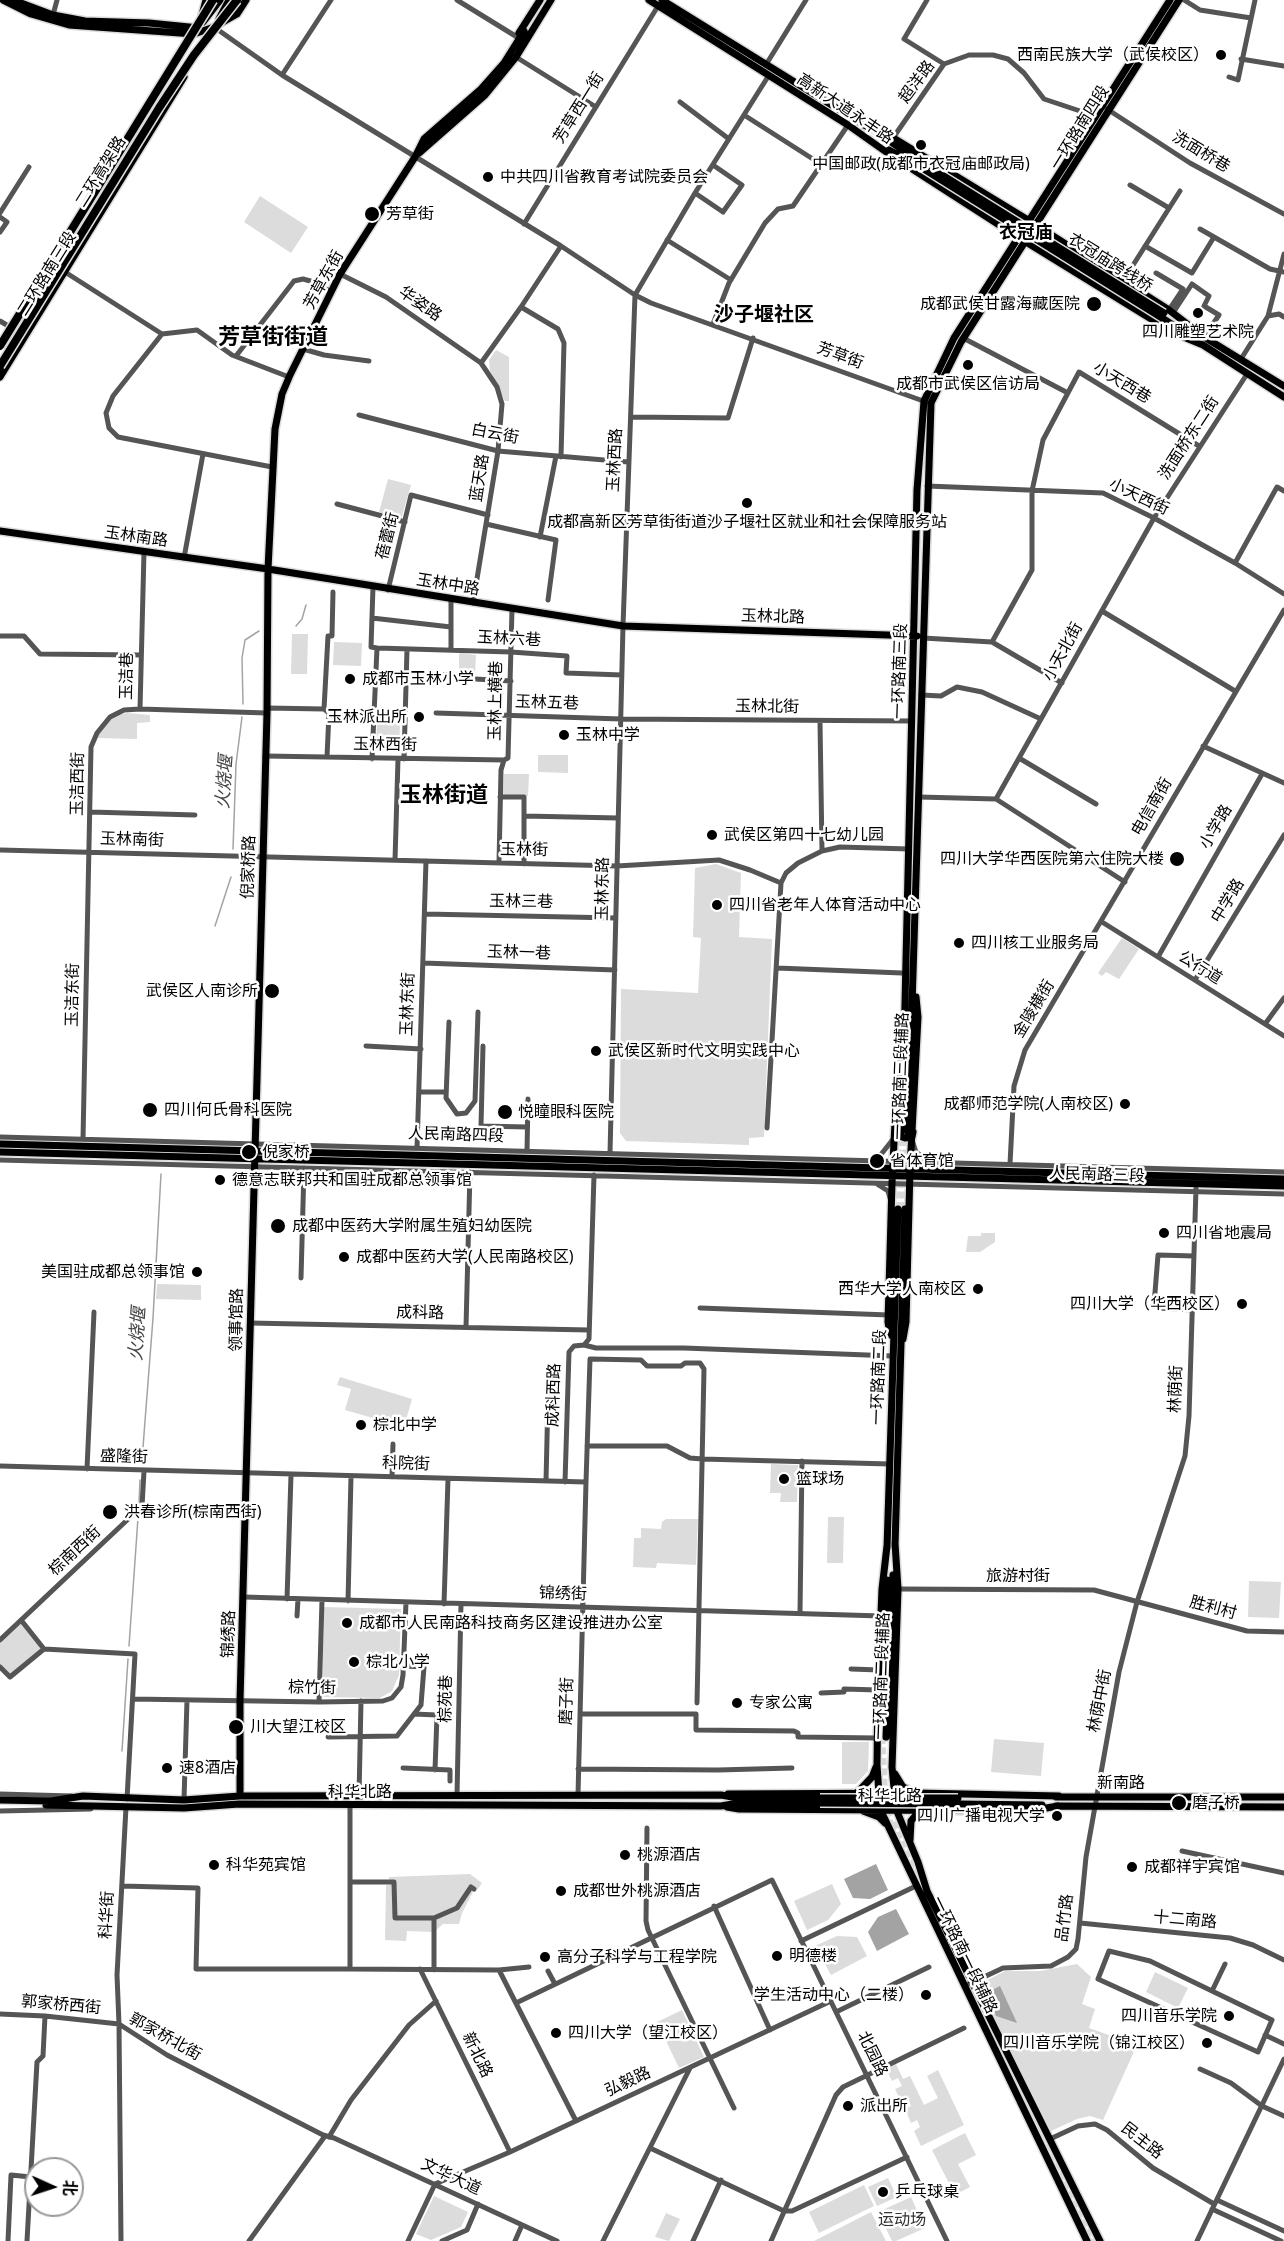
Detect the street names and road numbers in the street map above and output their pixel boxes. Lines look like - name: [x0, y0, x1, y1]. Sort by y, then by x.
- street label: 超洋路: [895, 57, 939, 107]
- street label: 芳草西一街: [550, 69, 608, 147]
- street label: 高新大道永丰路: [793, 70, 897, 148]
- street label: 一环路南四段: [1046, 82, 1114, 174]
- street label: 洗面桥巷: [1169, 127, 1233, 177]
- street label: 二环高架路: [72, 133, 130, 211]
- street label: 二环路南三段: [13, 228, 81, 320]
- street label: 衣冠庙跨线桥: [1064, 229, 1156, 297]
- street label: 芳草东街: [300, 247, 348, 313]
- street label: 华姿路: [395, 282, 445, 326]
- street label: 芳草街: [814, 339, 866, 373]
- street label: 小天西巷: [1090, 358, 1154, 408]
- street label: 洗面桥东二街: [1155, 393, 1223, 483]
- street label: 白云街: [470, 420, 520, 448]
- street label: 玉林西路: [604, 428, 626, 492]
- street label: 蓝天路: [467, 453, 493, 503]
- street label: 小天西街: [1106, 475, 1172, 519]
- street label: 蓓蕾街: [373, 510, 403, 562]
- street label: 玉林南路: [103, 523, 169, 551]
- street label: 玉林中路: [415, 571, 481, 599]
- street label: 玉林北路: [741, 606, 805, 628]
- street label: 小天北街: [1039, 619, 1087, 685]
- street label: 一环路南三段: [889, 623, 911, 719]
- street label: 玉林六巷: [477, 628, 541, 650]
- street label: 玉洁巷: [117, 652, 137, 700]
- street label: 玉林上横巷: [486, 661, 506, 741]
- street label: 玉林五巷: [515, 692, 579, 714]
- street label: 玉林北街: [735, 697, 799, 717]
- street label: 玉林西街: [353, 735, 417, 755]
- street label: 玉洁西街: [68, 752, 88, 816]
- street label: 电信南街: [1128, 774, 1176, 840]
- street label: 小学路: [1196, 801, 1236, 853]
- street label: 玉林南街: [100, 829, 164, 851]
- street label: 倪家桥路: [238, 835, 260, 899]
- street label: 玉林街: [500, 840, 548, 860]
- street label: 玉林东路: [593, 857, 613, 921]
- street label: 中学路: [1207, 875, 1249, 927]
- street label: 玉林三巷: [489, 892, 553, 912]
- street label: 玉林一巷: [487, 942, 551, 964]
- street label: 公行道: [1175, 947, 1225, 989]
- street label: 玉洁东街: [63, 963, 83, 1027]
- street label: 玉林东街: [397, 972, 419, 1036]
- street label: 金陵横街: [1009, 977, 1059, 1041]
- street label: 一环路南三段辅路: [889, 1012, 913, 1140]
- street label: 人民南路四段: [408, 1124, 504, 1146]
- street label: 人民南路三段: [1049, 1164, 1145, 1186]
- street label: 领事馆路: [227, 1288, 247, 1352]
- street label: 成科路: [396, 1303, 444, 1323]
- street label: 一环路南二段: [868, 1329, 890, 1425]
- street label: 成科西路: [543, 1363, 565, 1427]
- street label: 林荫街: [1166, 1365, 1186, 1413]
- street label: 盛隆街: [100, 1447, 148, 1467]
- street label: 科院街: [382, 1454, 430, 1474]
- street label: 棕南西街: [45, 1522, 105, 1580]
- street label: 旅游村街: [986, 1566, 1050, 1586]
- street label: 锦绣街: [539, 1584, 587, 1604]
- street label: 胜利村: [1187, 1593, 1239, 1623]
- street label: 锦绣路: [219, 1610, 239, 1658]
- street label: 一环路南二段辅路: [870, 1612, 894, 1740]
- street label: 林荫中街: [1084, 1668, 1116, 1734]
- street label: 棕苑巷: [436, 1675, 456, 1723]
- street label: 磨子街: [557, 1677, 577, 1725]
- street label: 棕竹街: [288, 1678, 336, 1698]
- street label: 新南路: [1097, 1773, 1145, 1793]
- street label: 科华北路: [328, 1782, 392, 1802]
- street label: 科华北路: [858, 1786, 922, 1806]
- street label: 科华街: [96, 1891, 118, 1939]
- street label: 一环路南一段辅路: [927, 1893, 1001, 2017]
- street label: 品竹路: [1053, 1893, 1077, 1943]
- street label: 十二南路: [1152, 1908, 1218, 1932]
- street label: 郭家桥西街: [20, 1992, 102, 2018]
- street label: 郭家桥北街: [125, 2009, 205, 2065]
- street label: 北园路: [853, 2028, 891, 2080]
- street label: 新北路: [458, 2029, 496, 2081]
- street label: 弘毅路: [602, 2063, 654, 2101]
- street label: 民主路: [1117, 2119, 1167, 2163]
- street label: 文华大道: [418, 2155, 484, 2199]

